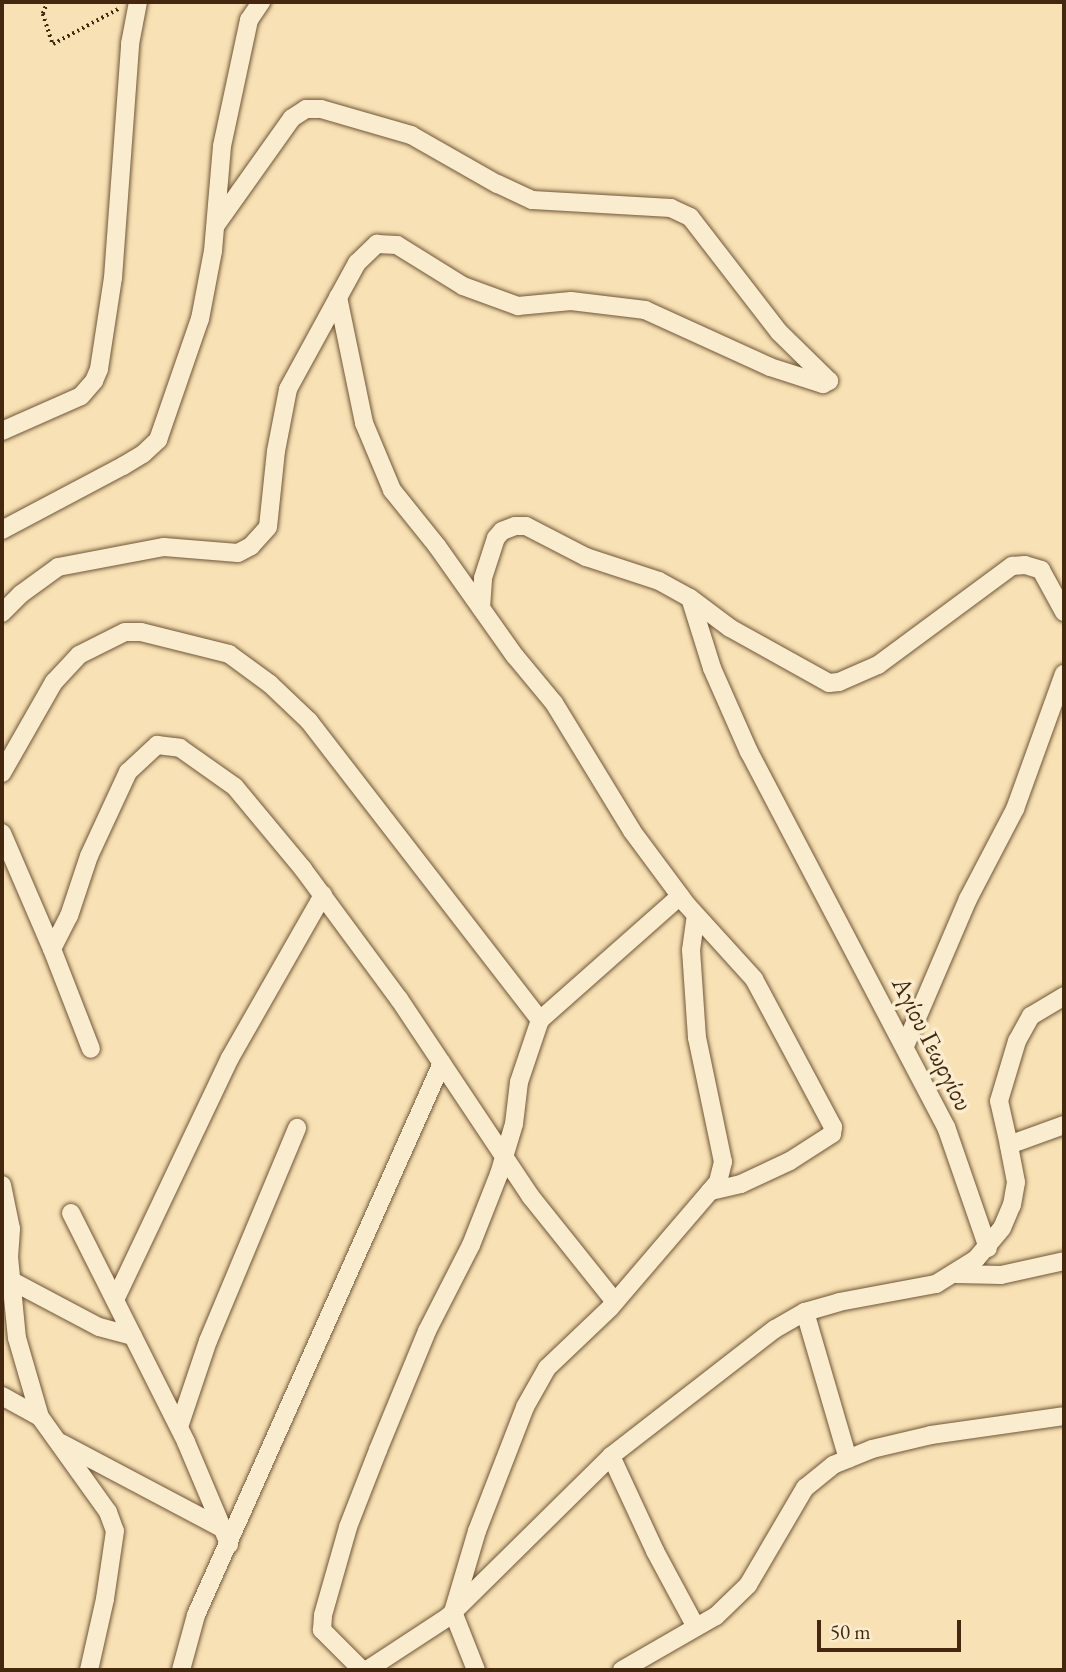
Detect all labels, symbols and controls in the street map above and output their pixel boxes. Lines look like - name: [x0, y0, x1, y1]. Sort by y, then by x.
- street label: Αγίου Γεωργίου: [885, 972, 979, 1116]
- scale bar: [821, 1606, 964, 1650]
- text: 50 m: [830, 1618, 871, 1645]

